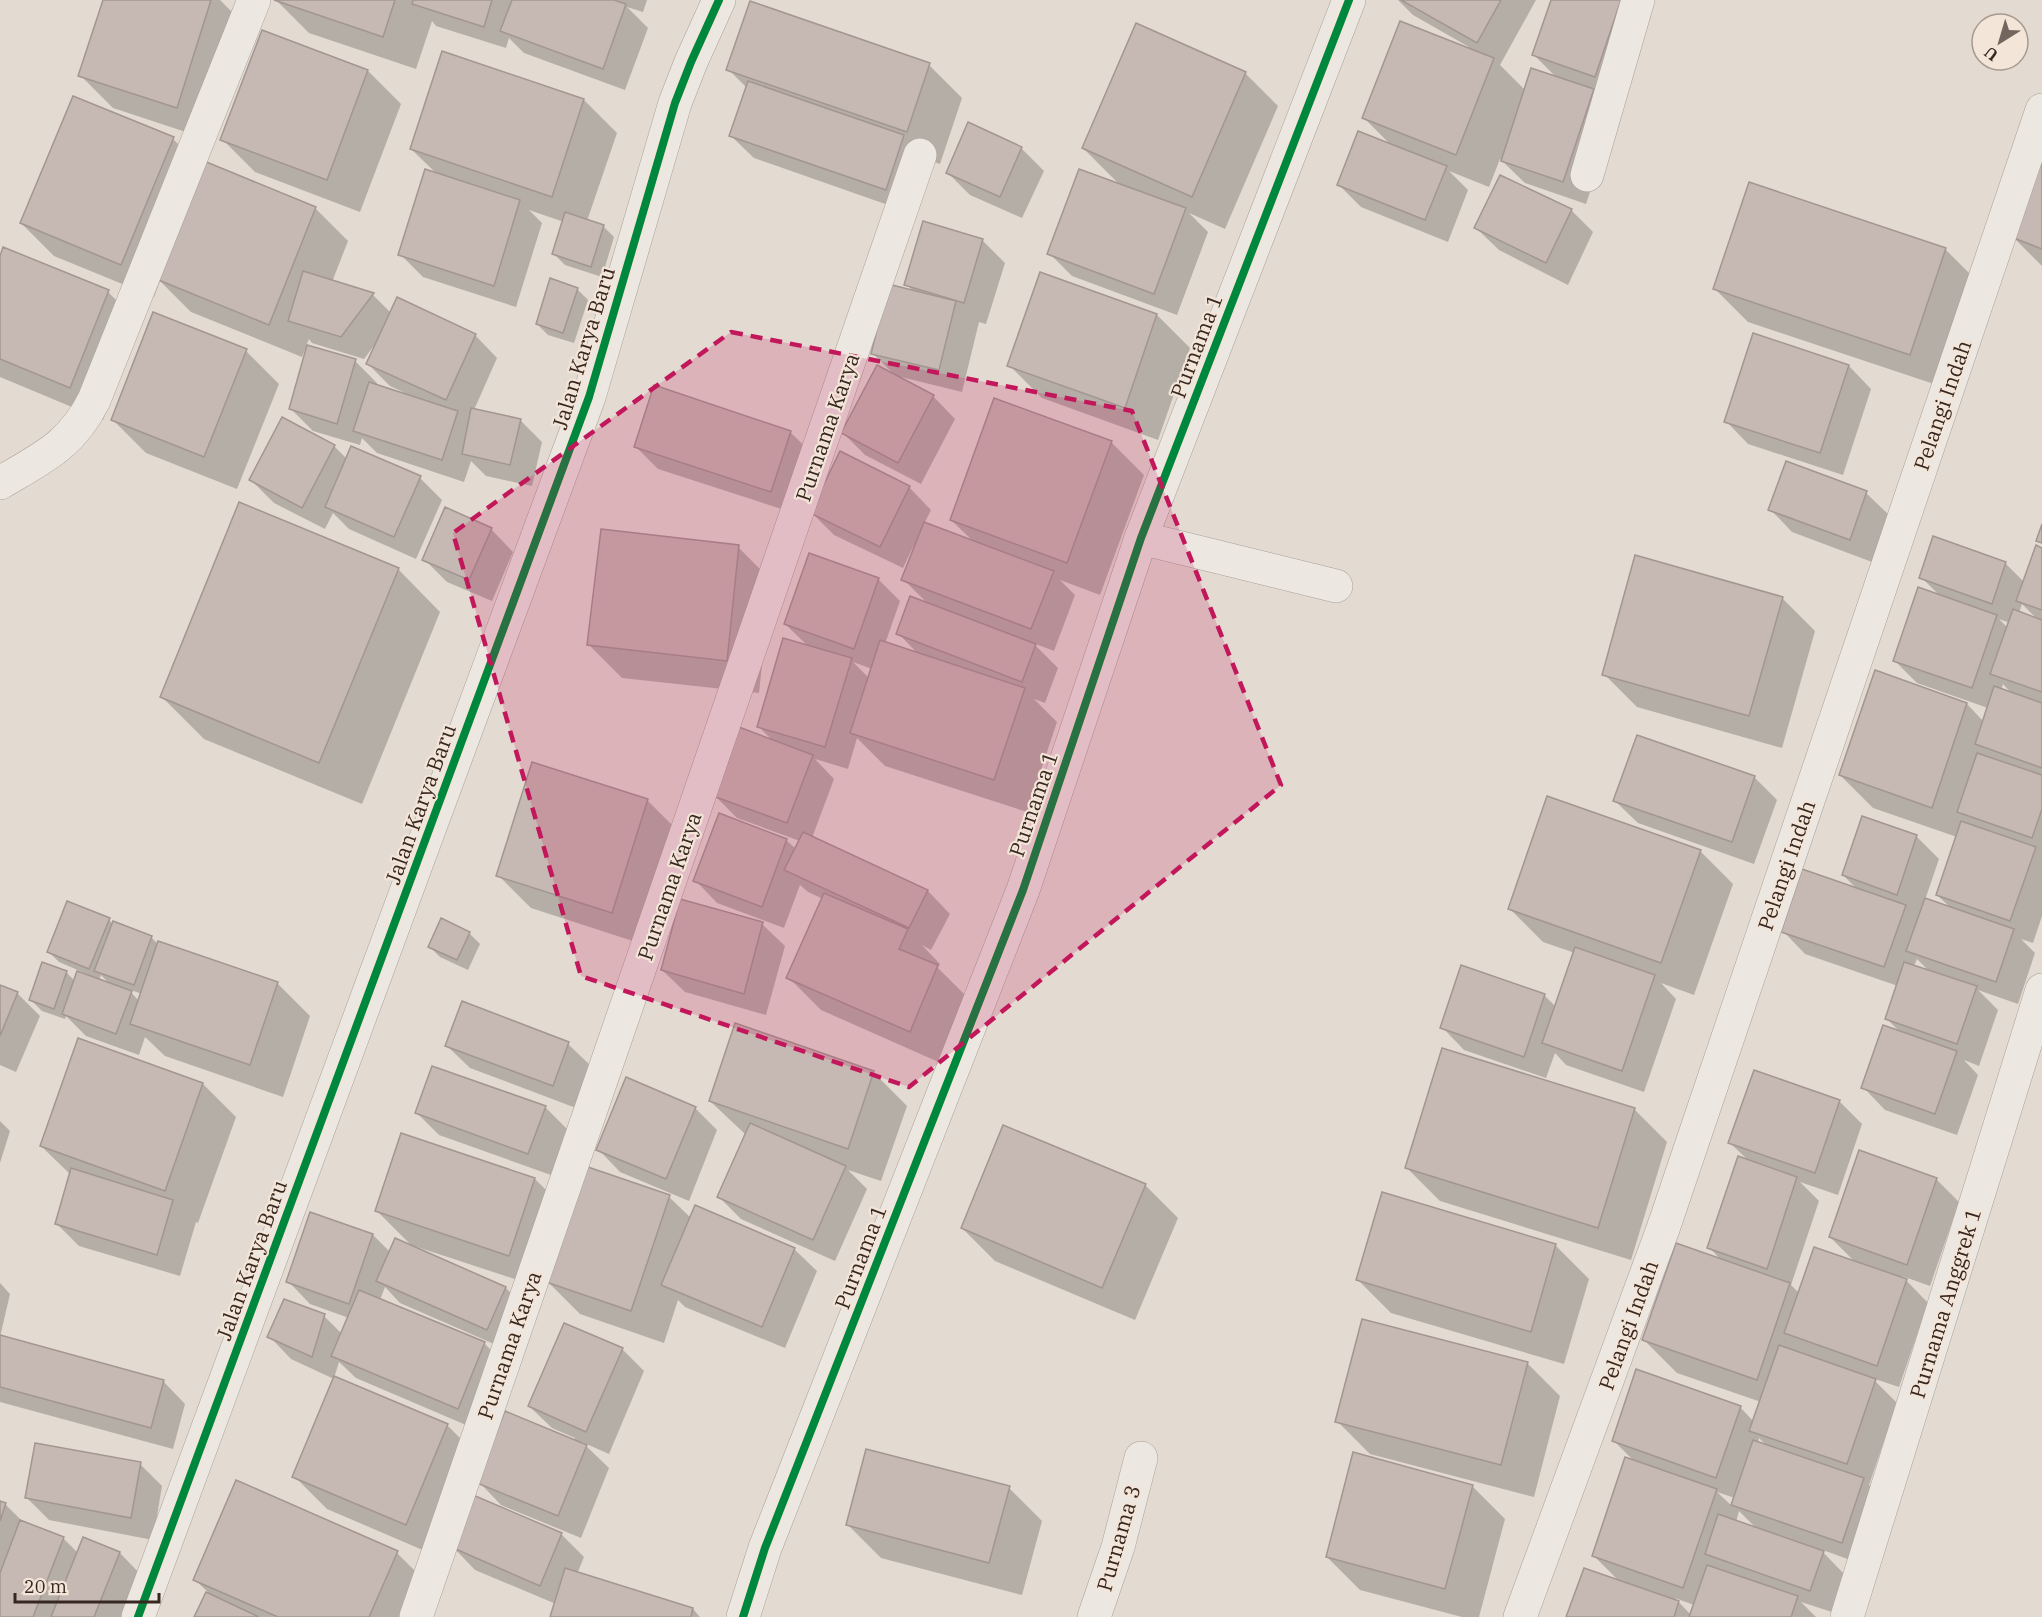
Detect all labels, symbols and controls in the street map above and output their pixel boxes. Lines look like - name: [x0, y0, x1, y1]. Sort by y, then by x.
- north arrow: [1970, 12, 2030, 72]
- text: U: [1980, 42, 2002, 66]
- street label: Jalan Karya Baru: [545, 263, 621, 433]
- street label: Purnama 1: [1163, 290, 1229, 402]
- street label: Pelangi Indah: [1907, 336, 1977, 474]
- street label: Purnama Karya: [789, 349, 865, 505]
- street label: Jalan Karya Baru: [378, 720, 462, 888]
- street label: Purnama 1: [1002, 748, 1064, 860]
- street label: Pelangi Indah: [1751, 796, 1821, 934]
- street label: Purnama Karya: [631, 808, 707, 964]
- street label: Jalan Karya Baru: [209, 1176, 293, 1344]
- street label: Purnama 1: [827, 1201, 893, 1313]
- street label: Purnama Anggrek 1: [1903, 1204, 1987, 1402]
- street label: Pelangi Indah: [1592, 1256, 1664, 1394]
- street label: Purnama Karya: [471, 1267, 547, 1423]
- street label: Purnama 3: [1089, 1482, 1147, 1594]
- scale bar: [15, 1566, 159, 1604]
- text: 20 m: [24, 1575, 67, 1598]

